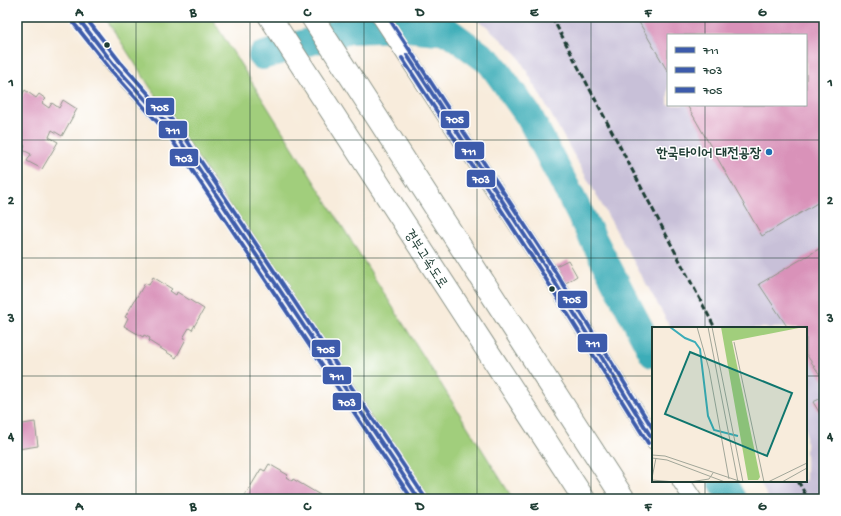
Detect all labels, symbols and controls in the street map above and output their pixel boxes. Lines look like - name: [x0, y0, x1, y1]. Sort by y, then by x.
- text: A: [74, 6, 84, 21]
- text: B: [189, 6, 198, 21]
- text: C: [302, 6, 312, 21]
- text: D: [415, 6, 425, 21]
- text: E: [530, 6, 539, 21]
- text: F: [644, 6, 653, 21]
- text: G: [758, 6, 767, 21]
- legend: [667, 34, 807, 106]
- unlabelled marker: [102, 40, 112, 50]
- text: 711: [702, 45, 719, 59]
- text: 703: [702, 65, 722, 79]
- text: 1: [7, 76, 14, 91]
- text: 1: [826, 76, 833, 91]
- text: 705: [702, 85, 722, 99]
- line badge: 705: [145, 97, 175, 116]
- text: 705: [150, 103, 169, 115]
- line badge: 705: [440, 110, 470, 129]
- text: 705: [445, 115, 464, 127]
- line badge: 711: [158, 120, 188, 139]
- text: 711: [165, 126, 180, 138]
- line badge: 711: [454, 141, 485, 160]
- place label: 한국타이어 대전공장: [655, 146, 762, 163]
- text: 711: [461, 147, 476, 159]
- marker: 한국타이어 대전공장: [764, 147, 774, 157]
- line badge: 703: [169, 148, 199, 167]
- text: 703: [174, 154, 193, 166]
- line badge: 703: [466, 169, 496, 188]
- text: 703: [471, 175, 490, 187]
- text: 2: [8, 194, 15, 209]
- text: 2: [827, 194, 834, 209]
- street label: 경부고속도로: [399, 226, 450, 292]
- unlabelled marker: [547, 284, 557, 294]
- line badge: 705: [557, 290, 588, 309]
- text: 705: [562, 295, 581, 307]
- text: 3: [7, 312, 15, 327]
- text: 3: [826, 312, 834, 327]
- inset map: [652, 327, 807, 482]
- line badge: 711: [577, 333, 608, 353]
- line badge: 705: [311, 339, 341, 358]
- text: 711: [585, 339, 600, 351]
- text: 705: [316, 345, 335, 357]
- line badge: 711: [322, 366, 352, 385]
- text: 711: [329, 372, 344, 384]
- line badge: 703: [332, 392, 362, 411]
- text: 703: [337, 398, 356, 410]
- text: 4: [7, 430, 15, 445]
- text: 4: [826, 430, 834, 445]
- text: A: [74, 500, 84, 515]
- text: B: [189, 500, 198, 515]
- text: C: [302, 500, 312, 515]
- text: D: [415, 500, 425, 515]
- text: E: [530, 500, 539, 515]
- text: F: [644, 500, 653, 515]
- text: G: [758, 500, 767, 515]

